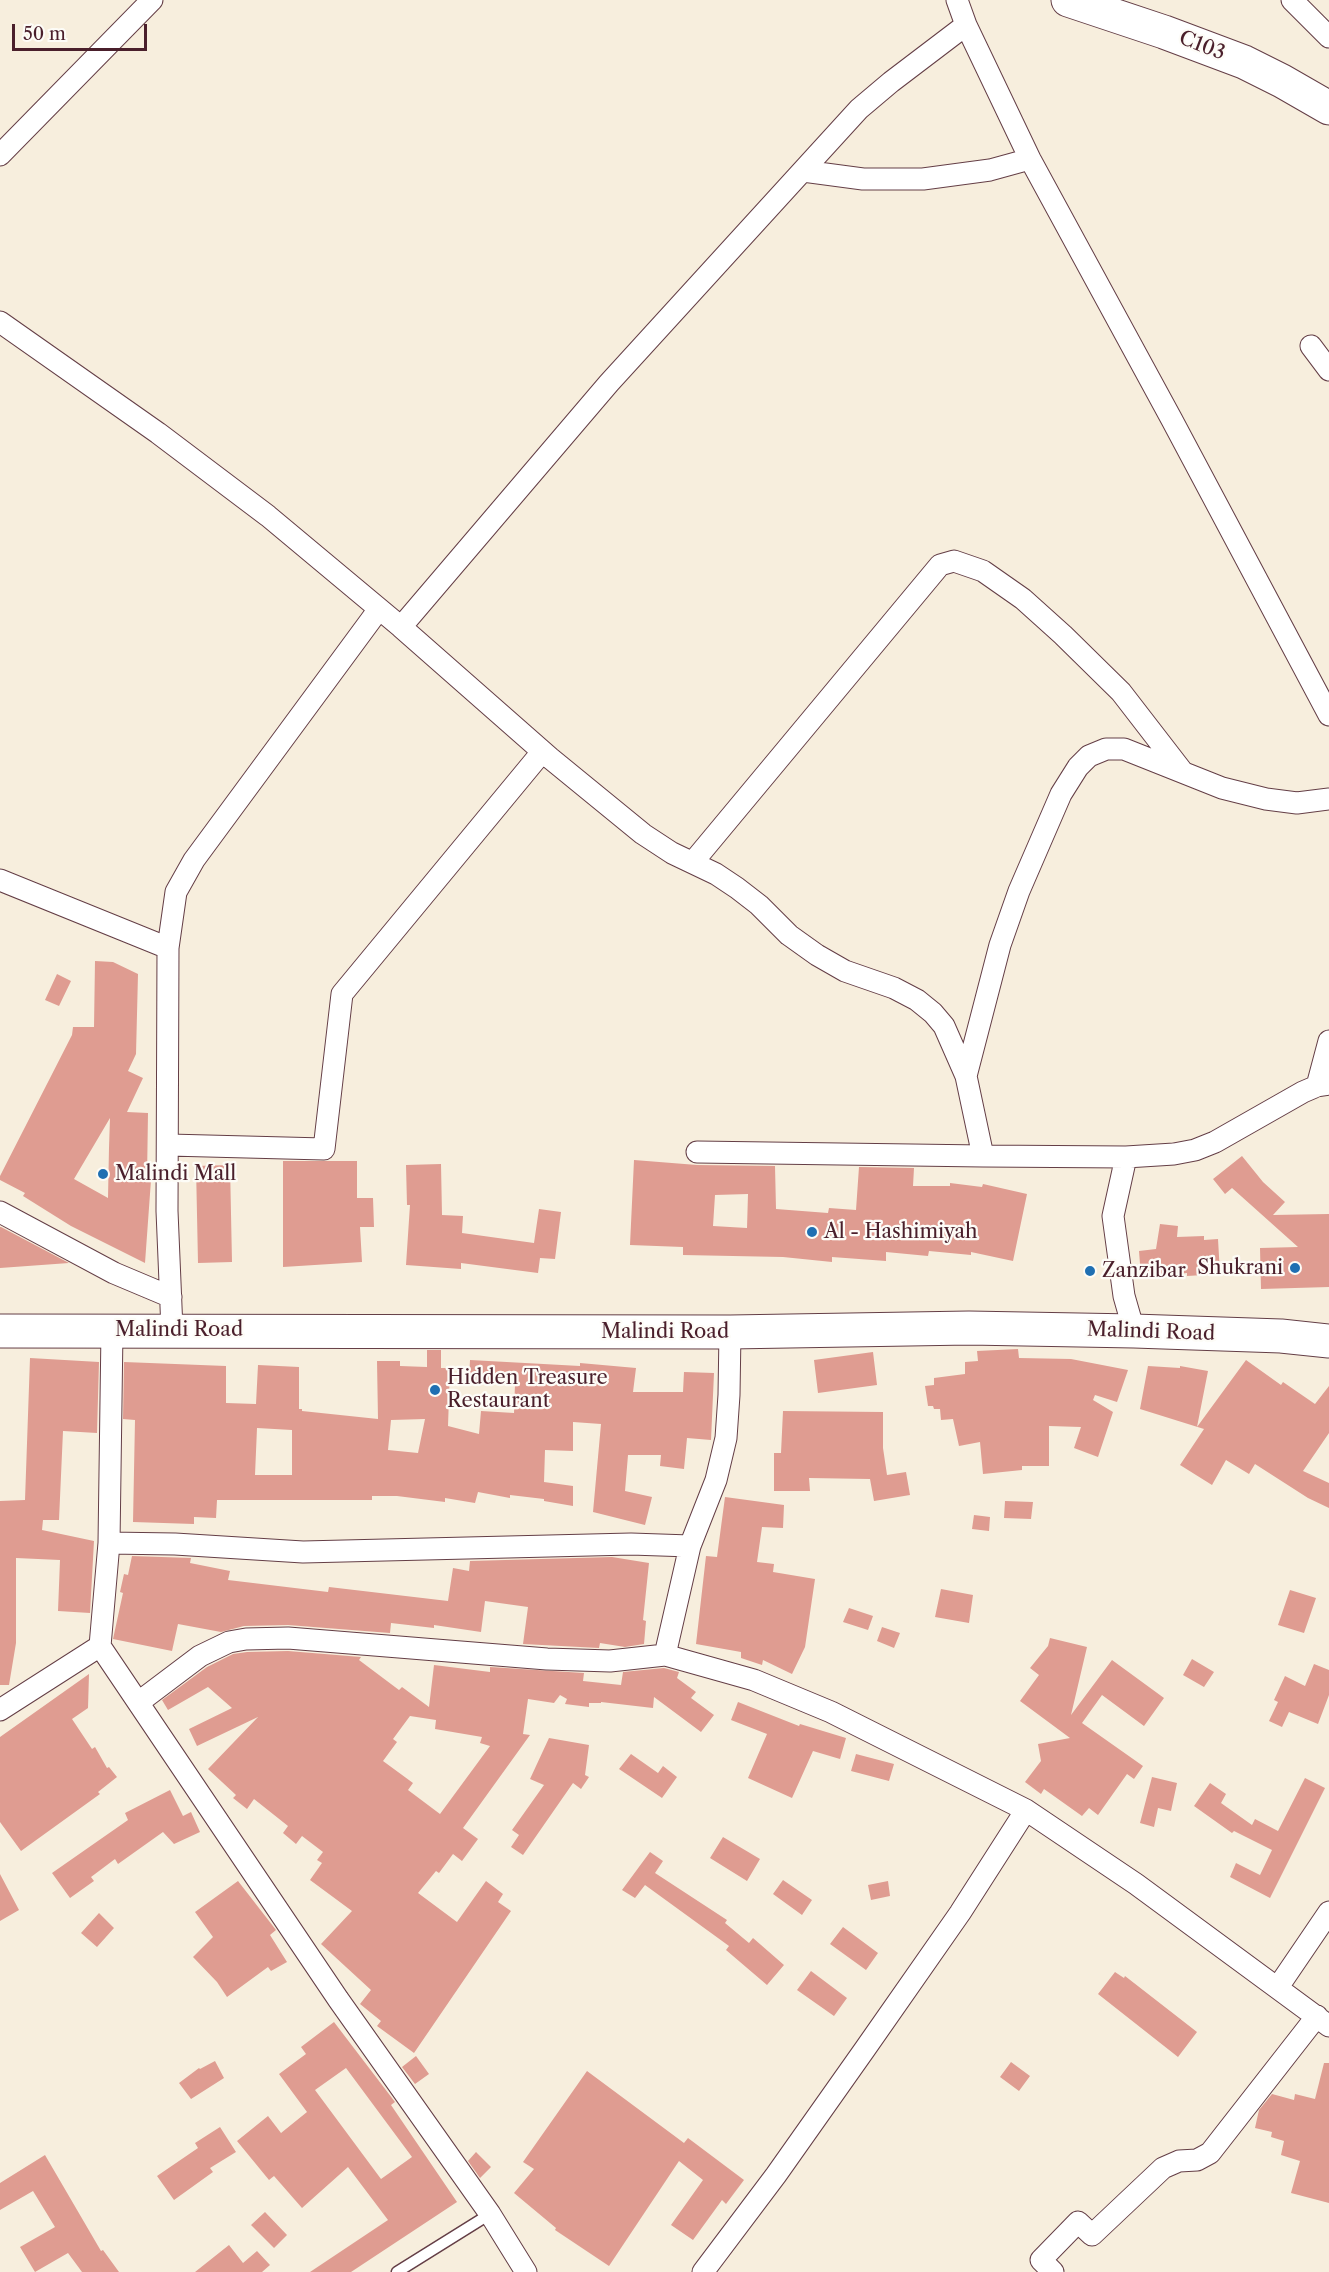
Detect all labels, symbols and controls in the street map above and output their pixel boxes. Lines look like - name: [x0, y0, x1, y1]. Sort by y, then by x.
- scale bar: [15, 12, 150, 50]
- text: 50 m: [23, 23, 66, 45]
- street label: C103: [1176, 26, 1228, 66]
- place label: Malindi Mall: [115, 1162, 236, 1186]
- marker: Malindi Mall: [96, 1167, 110, 1181]
- place label: Al - Hashimiyah: [824, 1220, 978, 1244]
- marker: Al - Hashimiyah: [805, 1225, 819, 1239]
- place label: Shukrani: [1197, 1256, 1283, 1280]
- place label: Zanzibar: [1102, 1259, 1186, 1283]
- marker: Shukrani: [1288, 1261, 1302, 1275]
- marker: Zanzibar: [1083, 1264, 1097, 1278]
- street label: Malindi Road: [115, 1318, 243, 1342]
- street label: Malindi Road: [1087, 1318, 1215, 1346]
- street label: Malindi Road: [601, 1320, 729, 1344]
- place label: Hidden Treasure Restaurant: [447, 1366, 608, 1413]
- marker: Hidden Treasure Restaurant: [428, 1383, 442, 1397]

